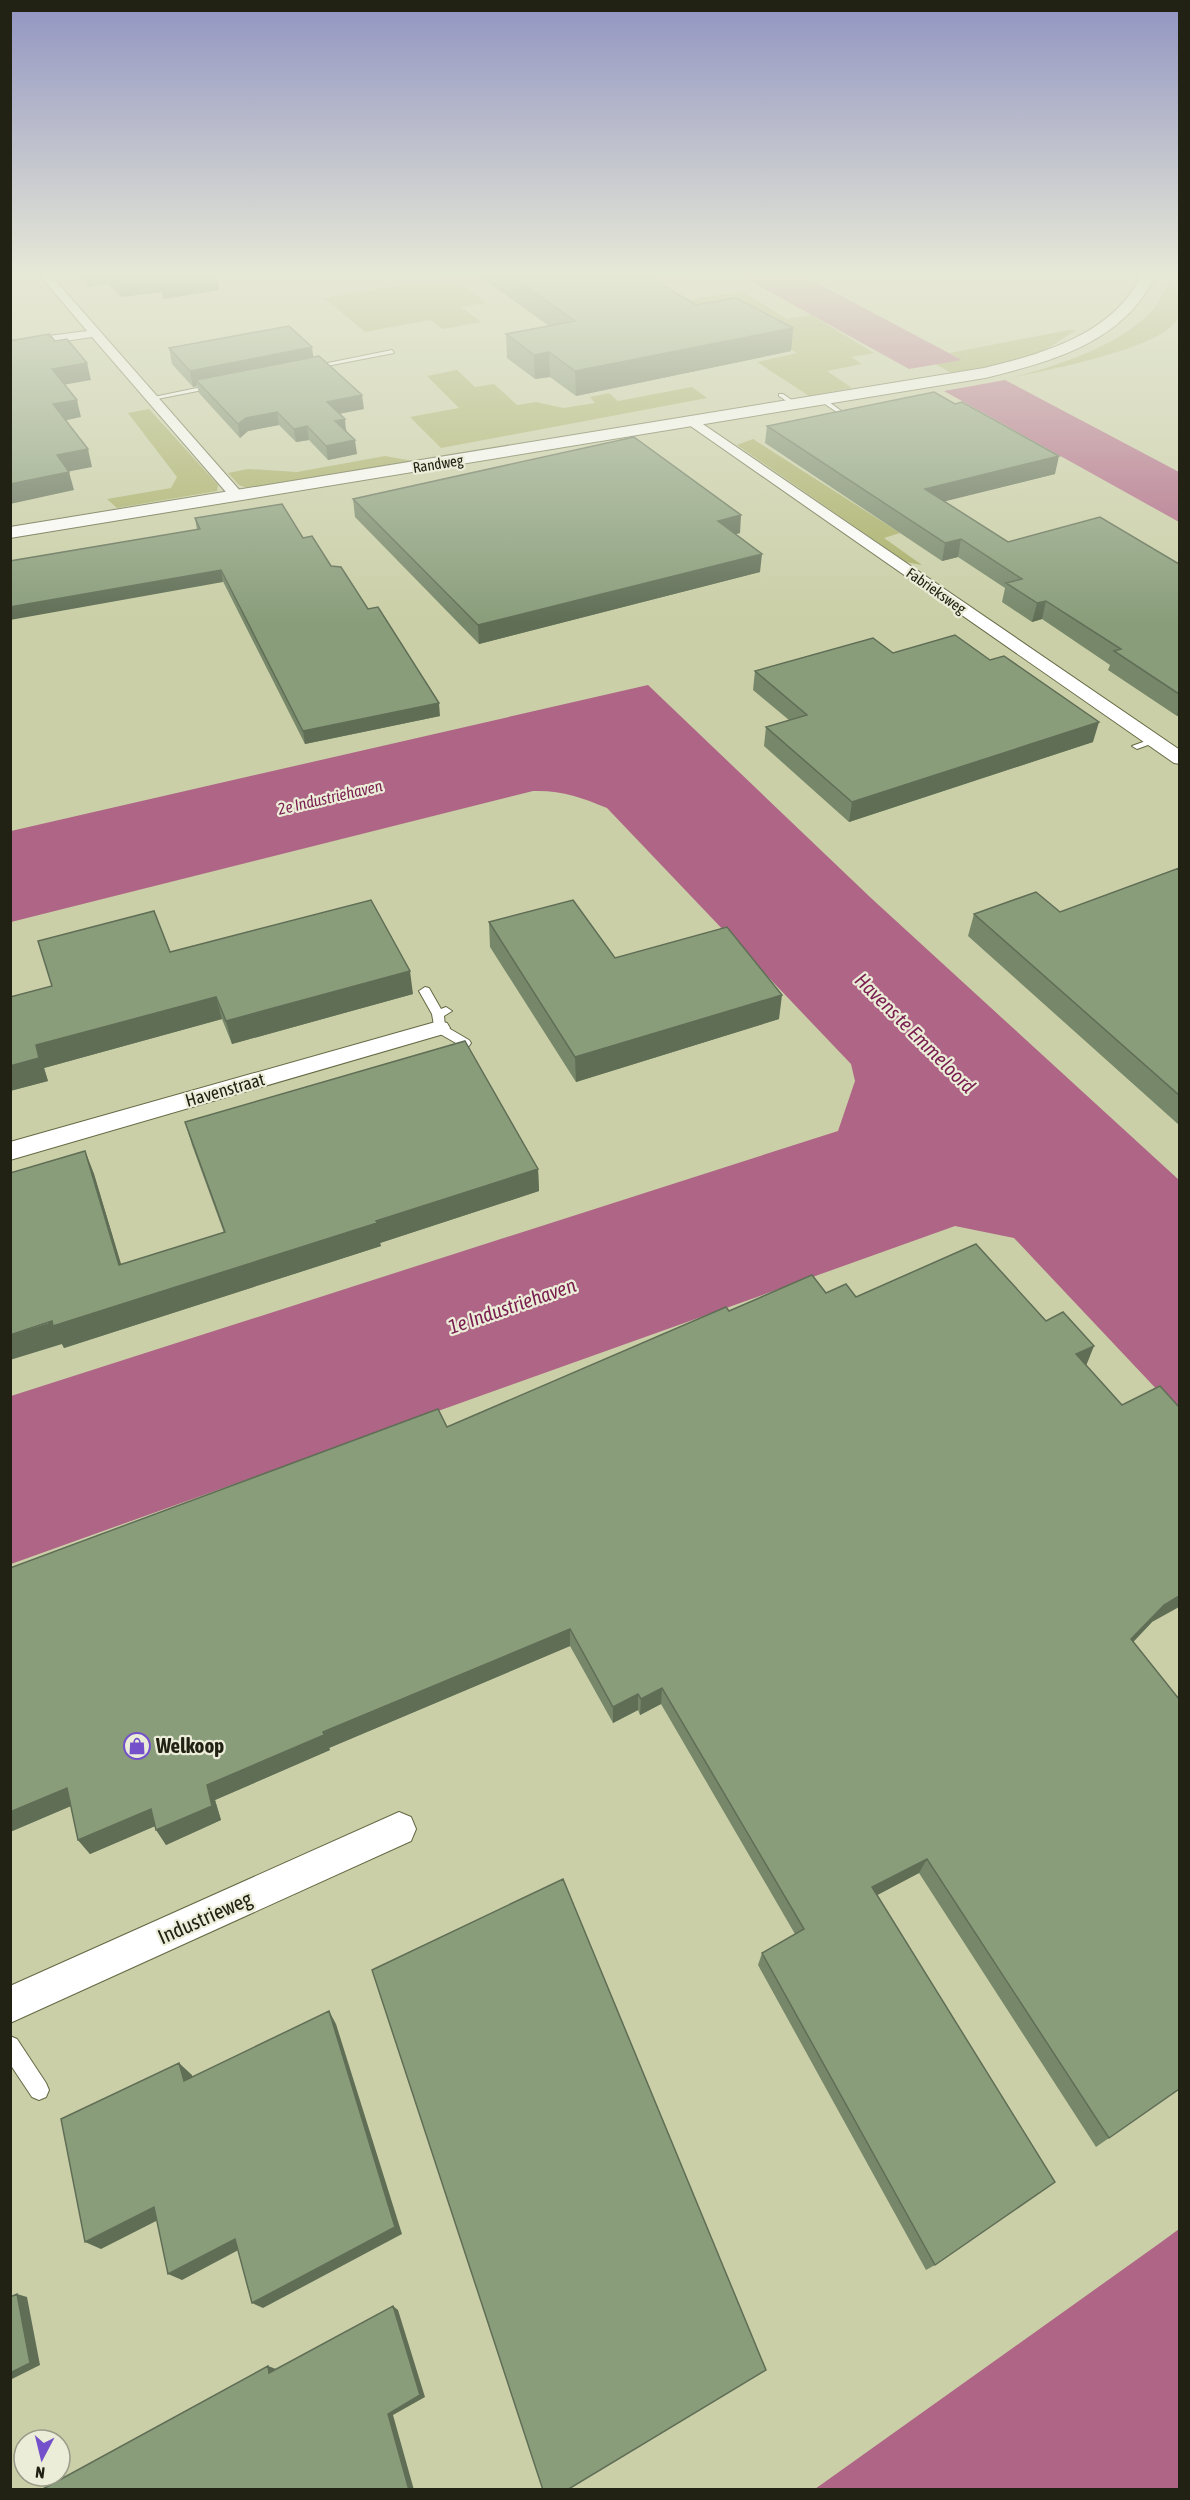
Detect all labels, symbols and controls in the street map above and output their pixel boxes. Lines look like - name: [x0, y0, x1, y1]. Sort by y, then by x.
- street label: Randweg: [411, 451, 465, 476]
- street label: Fabrieksweg: [903, 564, 970, 618]
- water label: 2e Industriehaven: [276, 776, 384, 818]
- water label: Havens te Emmeloord: [851, 968, 980, 1098]
- street label: Havenstraat: [183, 1068, 267, 1111]
- water label: 1e Industriehaven: [445, 1273, 579, 1338]
- shop icon: Welkoop: [122, 1731, 152, 1761]
- place label: Welkoop: [155, 1733, 224, 1757]
- street label: Industrieweg: [154, 1886, 255, 1948]
- north arrow: [12, 2428, 72, 2488]
- text: N: [34, 2463, 46, 2482]

